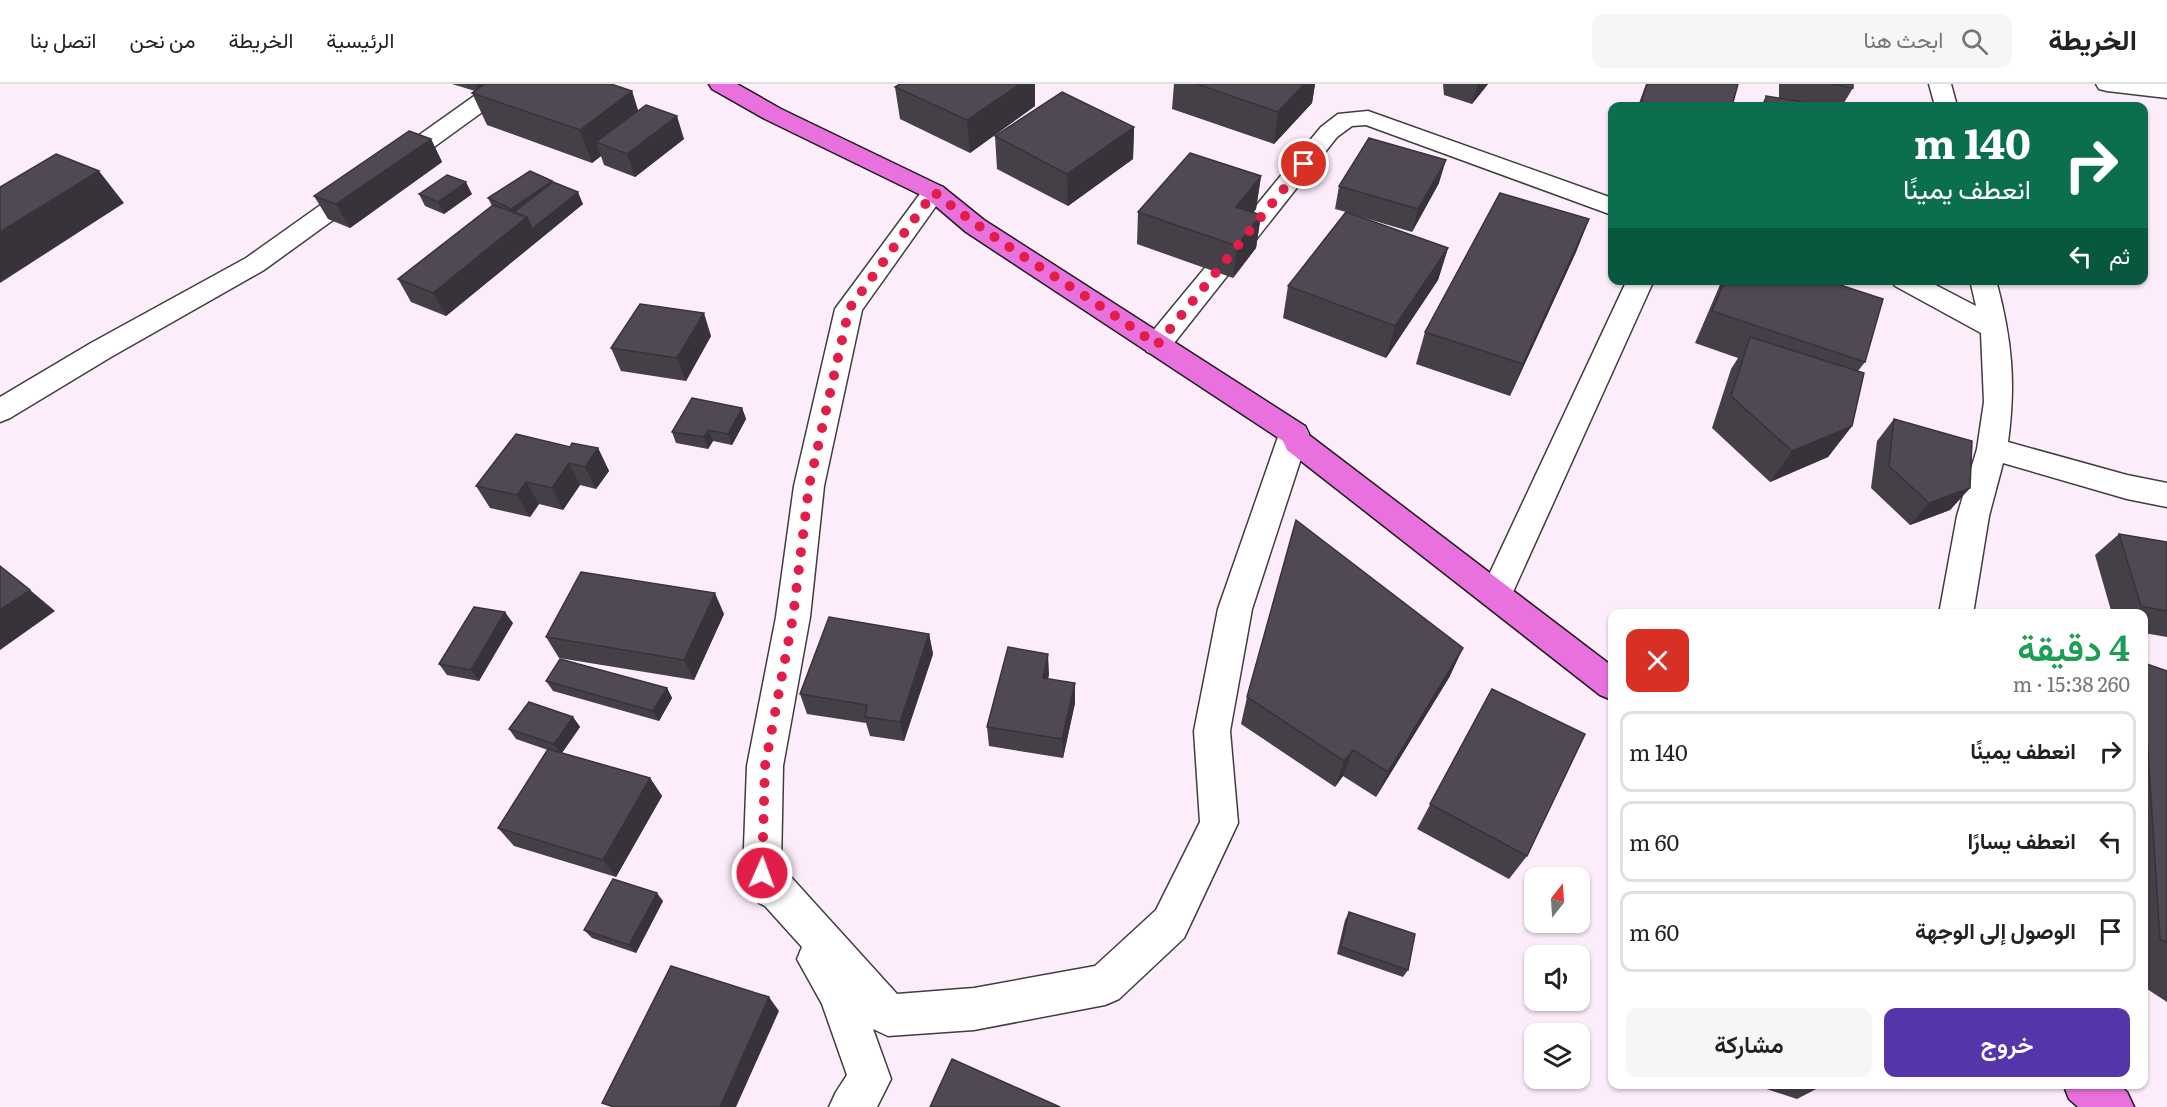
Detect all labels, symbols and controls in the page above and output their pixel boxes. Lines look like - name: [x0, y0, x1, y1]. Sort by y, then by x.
- search box: [1592, 14, 2012, 68]
- text: الخريطة: [2048, 17, 2137, 59]
- text: ابحث هنا: [1863, 22, 1943, 55]
- text: اتصل بنا: [30, 23, 96, 54]
- text: من نحن: [129, 23, 195, 54]
- text: الخريطة: [228, 23, 293, 54]
- text: الرئيسية: [326, 23, 394, 54]
- icon: search: [1958, 25, 1991, 58]
- text: 140 m: [1914, 110, 2031, 172]
- icon: right: [2052, 126, 2130, 204]
- pin: [1278, 138, 1329, 189]
- icon: arrive: [1287, 147, 1320, 180]
- text: انعطف يمينًا: [1903, 167, 2031, 207]
- text: ثم: [2109, 238, 2130, 271]
- icon: left: [2064, 240, 2097, 273]
- text: 4 دقيقة: [2017, 619, 2130, 672]
- button: close: [1626, 629, 1689, 692]
- text: 260 m · 15:38: [2013, 668, 2130, 698]
- text: انعطف يمينًا: [1970, 733, 2076, 766]
- text: 140 m: [1629, 735, 1688, 768]
- icon: right: [2094, 735, 2127, 768]
- text: انعطف يسارًا: [1967, 823, 2076, 856]
- text: 60 m: [1629, 825, 1679, 858]
- icon: left: [2094, 825, 2127, 858]
- position arrow: [730, 841, 794, 905]
- north arrow: [1524, 867, 1590, 933]
- map controls: [1524, 867, 1590, 1089]
- text: الوصول إلى الوجهة: [1915, 913, 2076, 946]
- text: 60 m: [1629, 915, 1679, 948]
- icon: arrive: [2094, 915, 2127, 948]
- button: sound: [1524, 945, 1590, 1011]
- button: مشاركة: [1626, 1008, 1872, 1077]
- button: خروج: [1884, 1008, 2130, 1077]
- button: layers: [1524, 1023, 1590, 1089]

